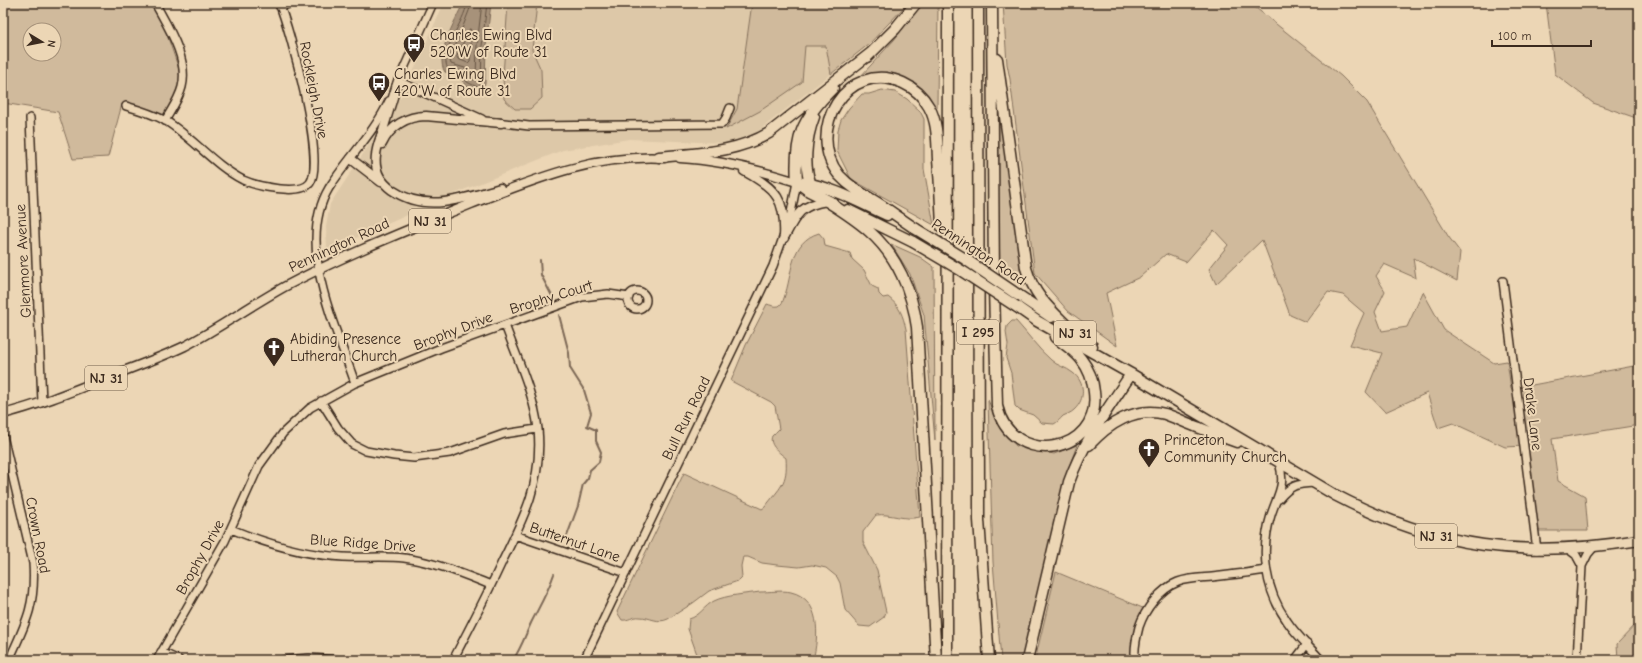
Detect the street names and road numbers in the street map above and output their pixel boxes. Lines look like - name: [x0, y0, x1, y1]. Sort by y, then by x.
- street label: Rockleigh Drive: [296, 40, 332, 141]
- street label: Glenmore Avenue: [11, 203, 35, 318]
- road number: NJ 31: [409, 209, 451, 233]
- street label: Pennington Road: [286, 214, 392, 276]
- street label: Pennington Road: [928, 215, 1030, 289]
- street label: Brophy Court: [507, 276, 595, 318]
- street label: Brophy Drive: [411, 308, 495, 354]
- road number: I 295: [957, 320, 999, 344]
- road number: NJ 31: [1054, 321, 1096, 345]
- road number: NJ 31: [85, 366, 127, 390]
- street label: Bull Run Road: [658, 373, 714, 463]
- street label: Drake Lane: [1520, 377, 1546, 452]
- street label: Crown Road: [22, 495, 54, 575]
- street label: Brophy Drive: [172, 516, 228, 598]
- street label: Butternut Lane: [527, 518, 623, 566]
- road number: NJ 31: [1415, 524, 1457, 548]
- street label: Blue Ridge Drive: [310, 530, 417, 556]

